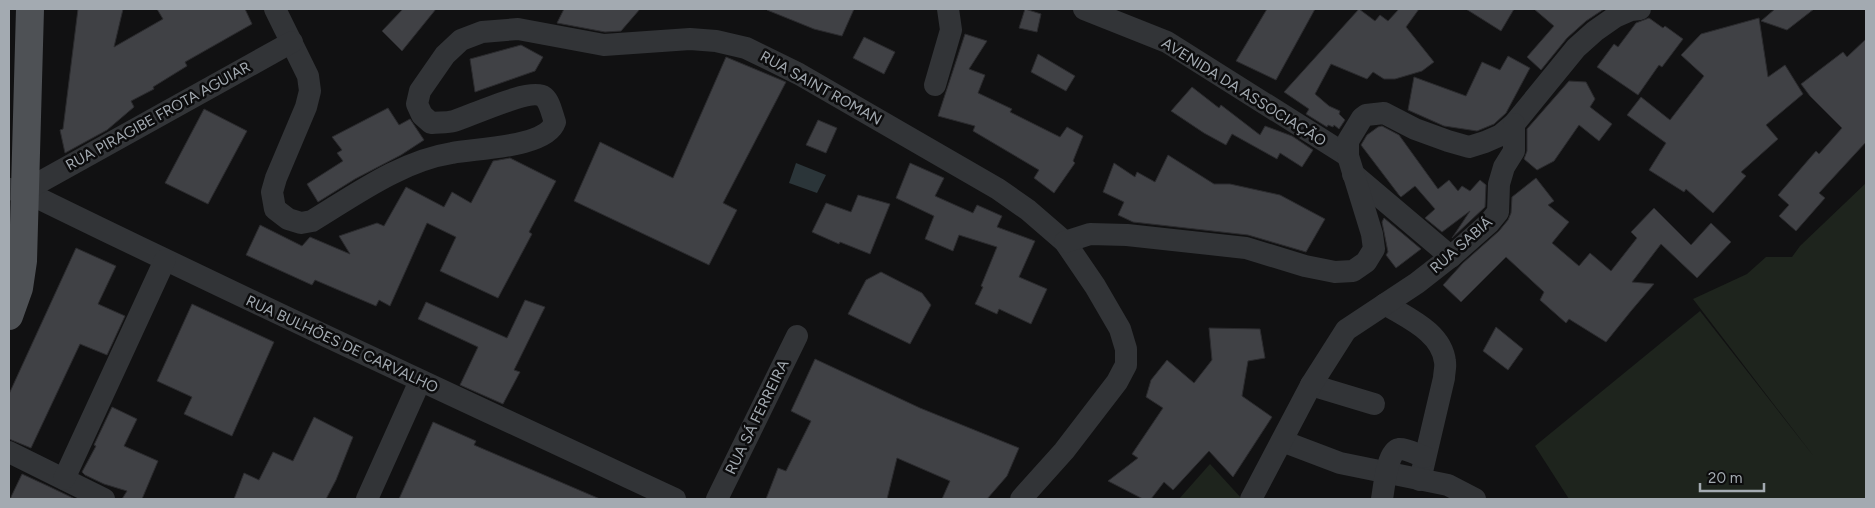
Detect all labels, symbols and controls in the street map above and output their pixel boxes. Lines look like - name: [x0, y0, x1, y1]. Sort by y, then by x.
- street label: AVENIDA DA ASSOCIAÇÃO: [1158, 34, 1330, 150]
- street label: RUA SAINT ROMAN: [757, 47, 885, 129]
- street label: RUA PIRAGIBE FROTA AGUIAR: [63, 58, 253, 174]
- street label: RUA SABIÁ: [1426, 213, 1496, 277]
- street label: RUA BULHÕES DE CARVALHO: [243, 291, 441, 397]
- street label: RUA SÁ FERREIRA: [721, 357, 793, 477]
- scale bar: [1700, 460, 1764, 492]
- text: 20 m: [1708, 469, 1742, 487]

